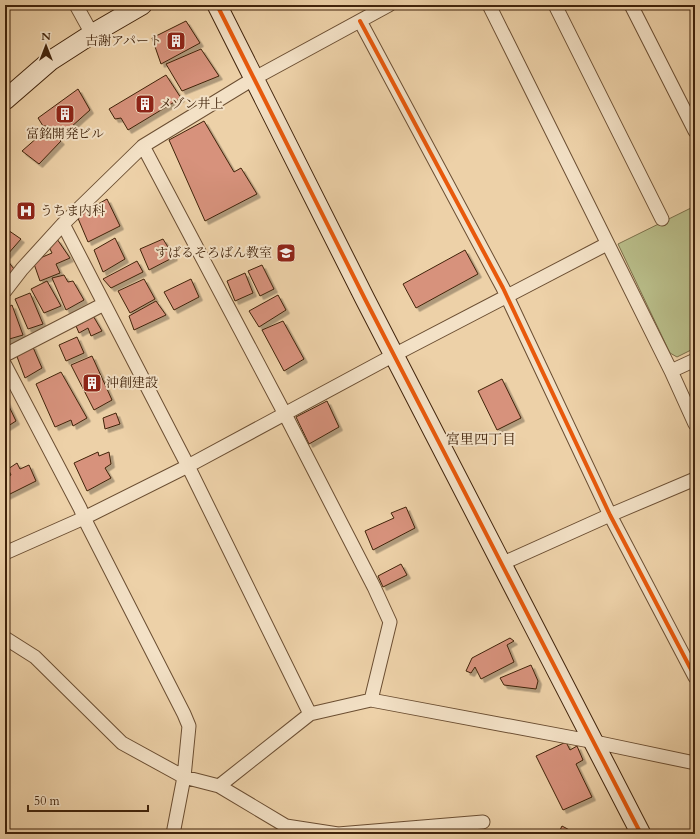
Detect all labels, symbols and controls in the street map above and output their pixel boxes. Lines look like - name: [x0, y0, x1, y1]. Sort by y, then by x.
- north arrow: [26, 26, 66, 66]
- text: N: [41, 29, 51, 44]
- building icon: 古謝アパート: [165, 30, 187, 52]
- place label: 古謝アパート: [85, 32, 162, 50]
- building icon: メゾン井上: [134, 93, 156, 115]
- place label: メゾン井上: [159, 95, 224, 113]
- building icon: 富銘開発ビル: [54, 103, 76, 125]
- place label: 富銘開発ビル: [26, 125, 104, 143]
- hospital icon: うちま内科: [15, 200, 37, 222]
- place label: うちま内科: [40, 202, 105, 220]
- school or university icon: すばるそろばん教室: [275, 242, 297, 264]
- place label: すばるそろばん教室: [155, 244, 272, 262]
- building icon: 沖創建設: [81, 372, 103, 394]
- place label: 沖創建設: [106, 374, 158, 392]
- district label: 宮里四丁目: [446, 430, 516, 449]
- scale bar: [28, 787, 148, 813]
- text: 50 m: [34, 793, 61, 809]

